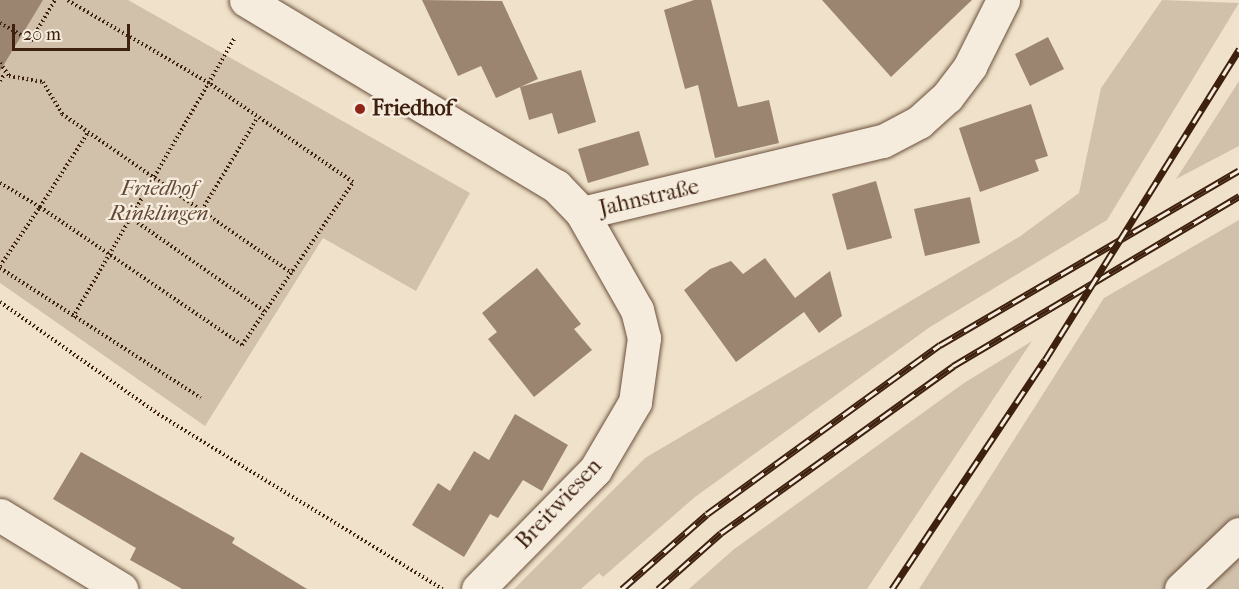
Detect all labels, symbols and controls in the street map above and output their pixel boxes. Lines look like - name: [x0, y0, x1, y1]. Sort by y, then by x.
- scale bar: [15, 12, 134, 50]
- text: 20 m: [23, 24, 61, 45]
- place label: Friedhof: [372, 96, 453, 122]
- marker: Friedhof: [353, 102, 367, 116]
- street label: Jahnstraße: [597, 174, 701, 222]
- park label: Friedhof Rinklingen: [109, 175, 209, 226]
- street label: Breitwiesen: [510, 453, 608, 555]

